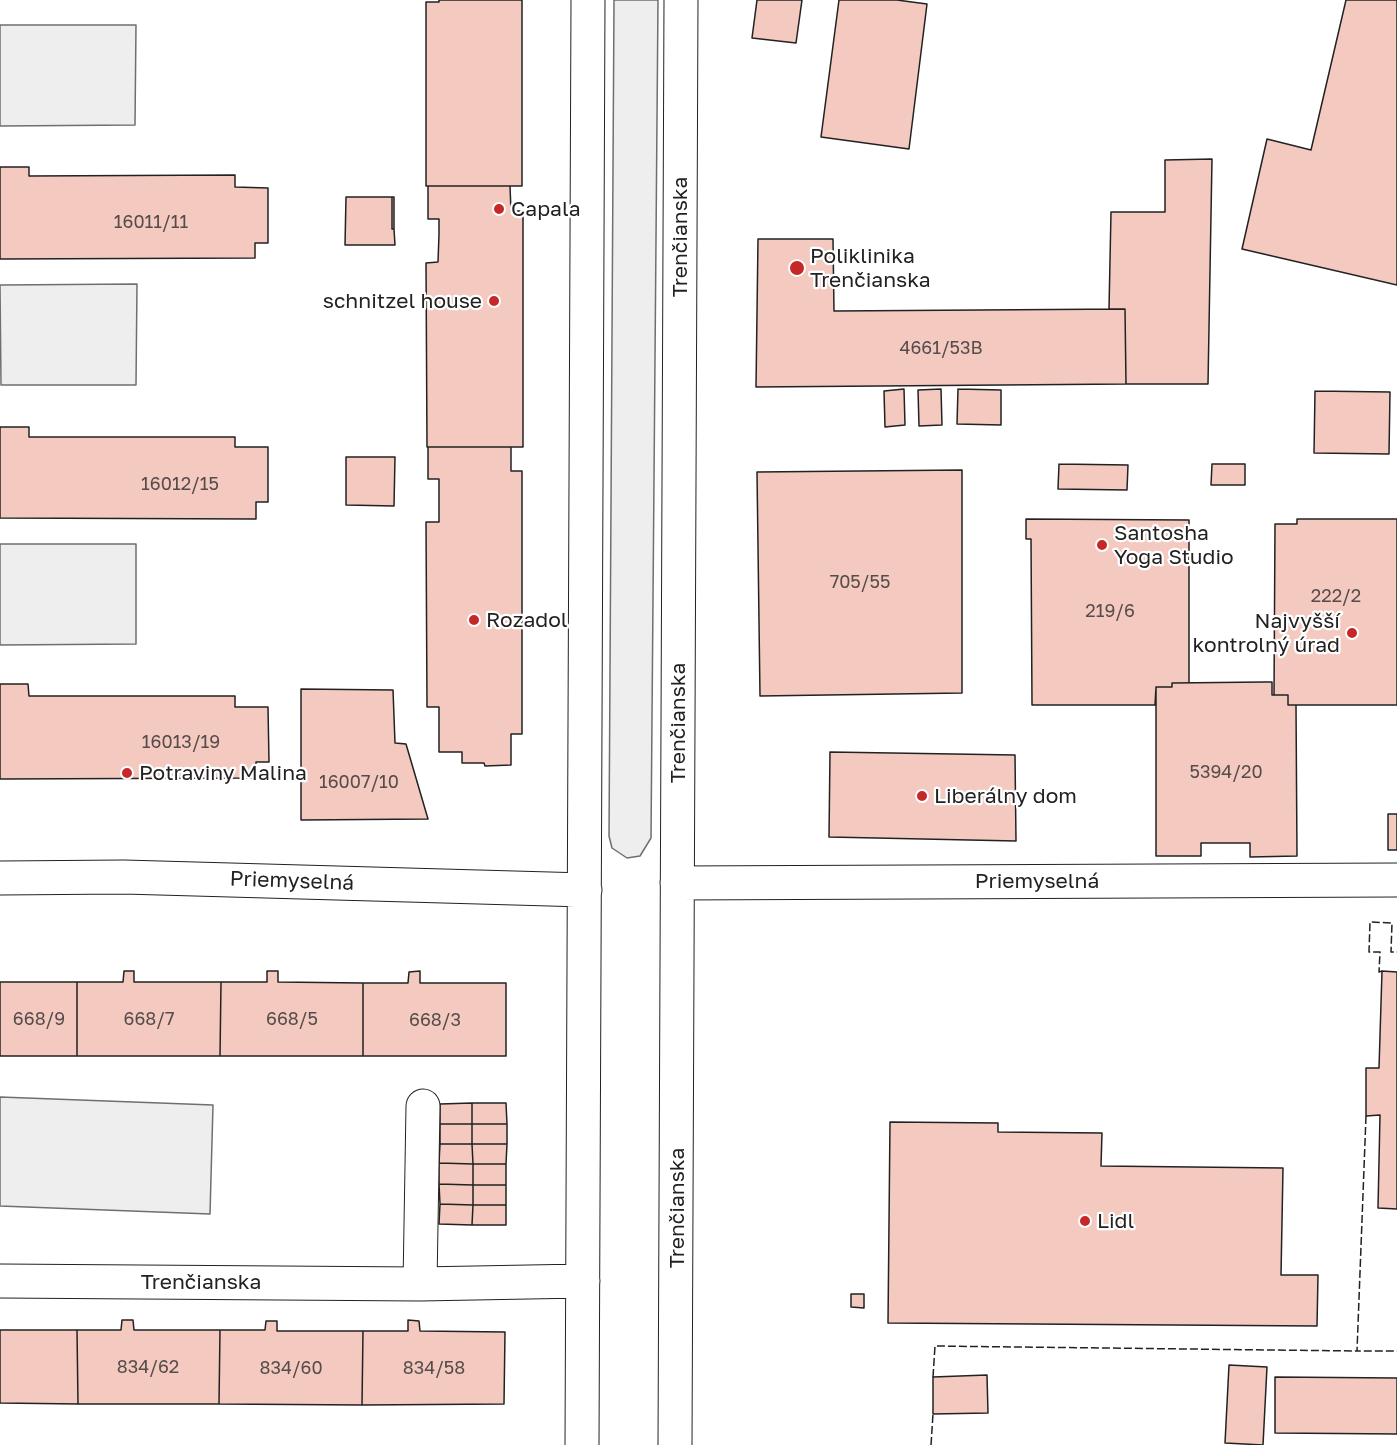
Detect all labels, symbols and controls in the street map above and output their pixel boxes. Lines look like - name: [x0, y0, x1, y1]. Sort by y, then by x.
- street label: Trenčianska: [667, 177, 693, 297]
- place label: Capala: [511, 196, 581, 222]
- marker: Capala: [492, 202, 506, 216]
- house number: 16011/11: [114, 211, 188, 233]
- place label: Poliklinika Trenčianska: [810, 243, 931, 293]
- marker: Poliklinika Trenčianska: [788, 259, 806, 277]
- place label: schnitzel house: [323, 288, 482, 314]
- marker: schnitzel house: [487, 294, 501, 308]
- house number: 4661/53B: [899, 337, 983, 359]
- house number: 16012/15: [141, 473, 219, 495]
- place label: Santosha Yoga Studio: [1114, 520, 1234, 570]
- marker: Santosha Yoga Studio: [1095, 538, 1109, 552]
- house number: 705/55: [830, 571, 890, 593]
- house number: 222/2: [1311, 585, 1361, 607]
- house number: 219/6: [1085, 600, 1135, 622]
- place label: Rozadol: [486, 607, 567, 633]
- place label: Najvyšší kontrolný úrad: [1193, 608, 1340, 658]
- marker: Rozadol: [467, 613, 481, 627]
- marker: Najvyšší kontrolný úrad: [1345, 626, 1359, 640]
- street label: Trenčianska: [665, 663, 691, 783]
- house number: 16013/19: [142, 731, 220, 753]
- place label: Potraviny Malina: [139, 760, 307, 786]
- house number: 5394/20: [1189, 761, 1263, 783]
- marker: Potraviny Malina: [120, 766, 134, 780]
- house number: 16007/10: [319, 771, 399, 793]
- place label: Liberálny dom: [934, 783, 1077, 809]
- marker: Liberálny dom: [915, 789, 929, 803]
- street label: Priemyselná: [229, 866, 355, 896]
- street label: Priemyselná: [975, 868, 1099, 894]
- house number: 668/9: [13, 1008, 65, 1030]
- house number: 668/7: [124, 1008, 174, 1030]
- house number: 668/5: [266, 1008, 318, 1030]
- house number: 668/3: [409, 1009, 461, 1031]
- street label: Trenčianska: [664, 1148, 690, 1268]
- place label: Lidl: [1097, 1208, 1134, 1234]
- marker: Lidl: [1078, 1214, 1092, 1228]
- street label: Trenčianska: [141, 1269, 261, 1295]
- house number: 834/62: [117, 1356, 179, 1378]
- house number: 834/60: [259, 1357, 323, 1379]
- house number: 834/58: [403, 1357, 465, 1379]

